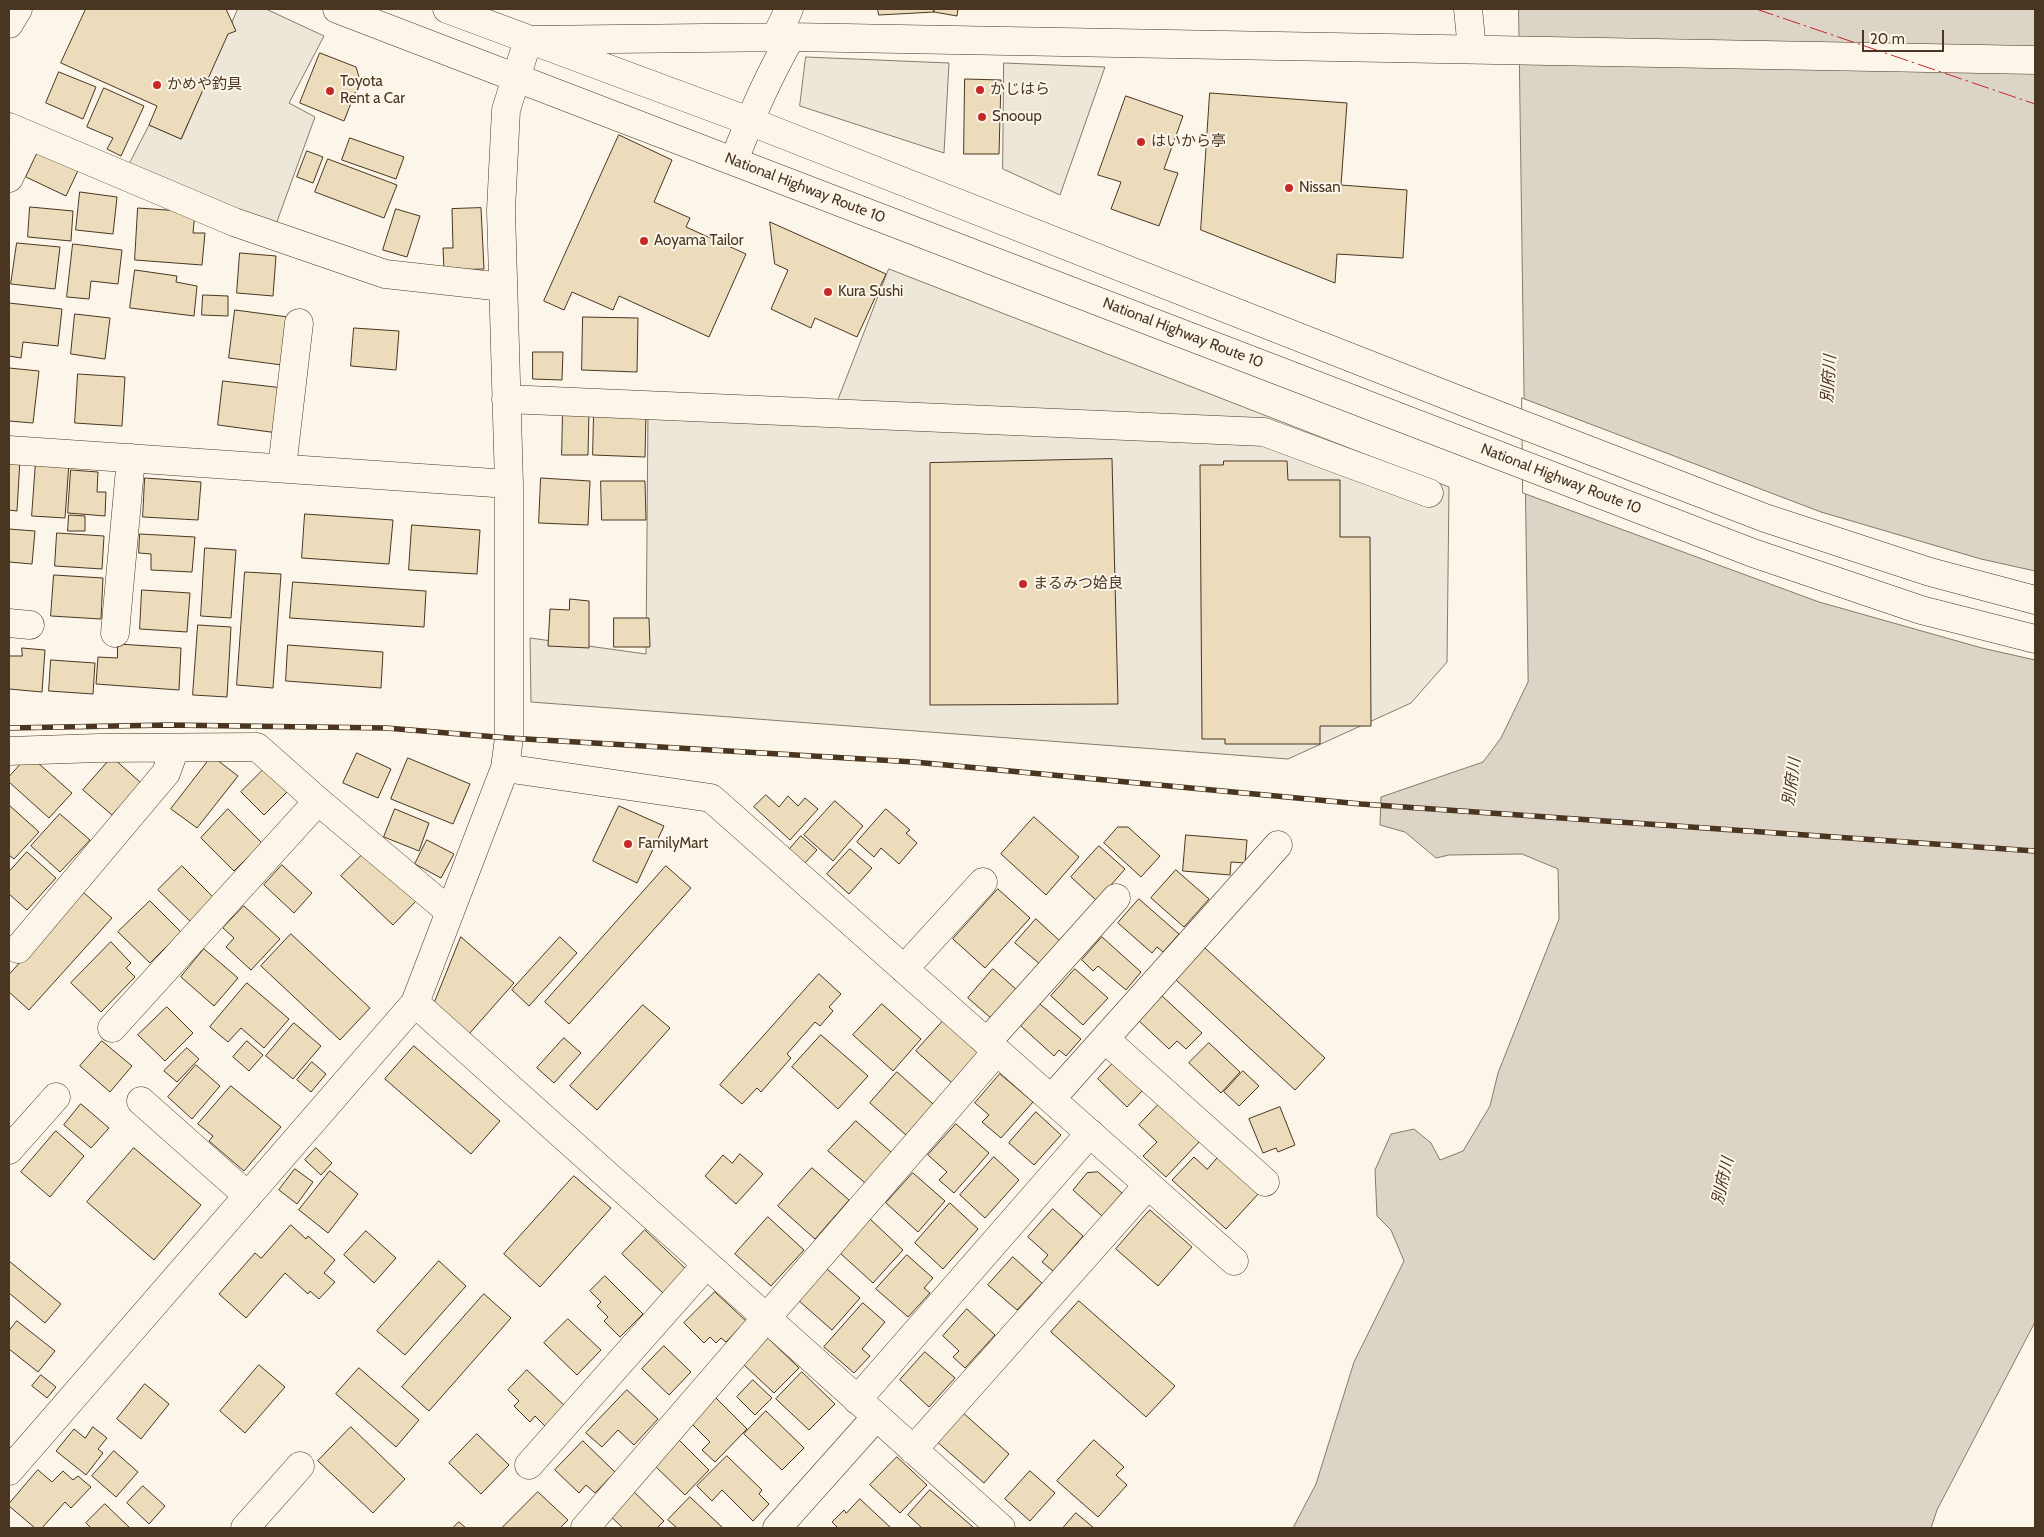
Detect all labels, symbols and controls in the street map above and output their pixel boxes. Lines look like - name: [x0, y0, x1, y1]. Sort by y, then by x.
- scale bar: [1864, 20, 1946, 52]
- text: 20 m: [1870, 30, 1905, 48]
- place label: Toyota Rent a Car: [340, 73, 405, 108]
- place label: かめや釣具: [167, 76, 242, 94]
- marker: かめや釣具: [151, 79, 163, 91]
- place label: かじはら: [990, 81, 1050, 99]
- marker: かじはら: [974, 84, 986, 96]
- marker: Toyota Rent a Car: [324, 85, 336, 97]
- place label: Snooup: [992, 108, 1042, 126]
- marker: Snooup: [976, 111, 988, 123]
- place label: はいから亭: [1151, 133, 1226, 151]
- marker: はいから亭: [1135, 136, 1147, 148]
- street label: National Highway Route 10: [722, 149, 888, 227]
- place label: Nissan: [1299, 179, 1341, 197]
- marker: Nissan: [1283, 182, 1295, 194]
- place label: Aoyama Tailor: [654, 232, 743, 250]
- marker: Aoyama Tailor: [638, 235, 650, 247]
- place label: Kura Sushi: [838, 283, 903, 301]
- marker: Kura Sushi: [822, 286, 834, 298]
- street label: National Highway Route 10: [1100, 294, 1266, 372]
- water label: 別府川: [1818, 354, 1840, 404]
- street label: National Highway Route 10: [1478, 440, 1644, 518]
- place label: まるみつ姶良: [1033, 575, 1123, 593]
- marker: まるみつ姶良: [1017, 578, 1029, 590]
- water label: 別府川: [1779, 757, 1805, 807]
- place label: FamilyMart: [638, 835, 708, 853]
- marker: FamilyMart: [622, 838, 634, 850]
- water label: 別府川: [1708, 1155, 1738, 1207]

